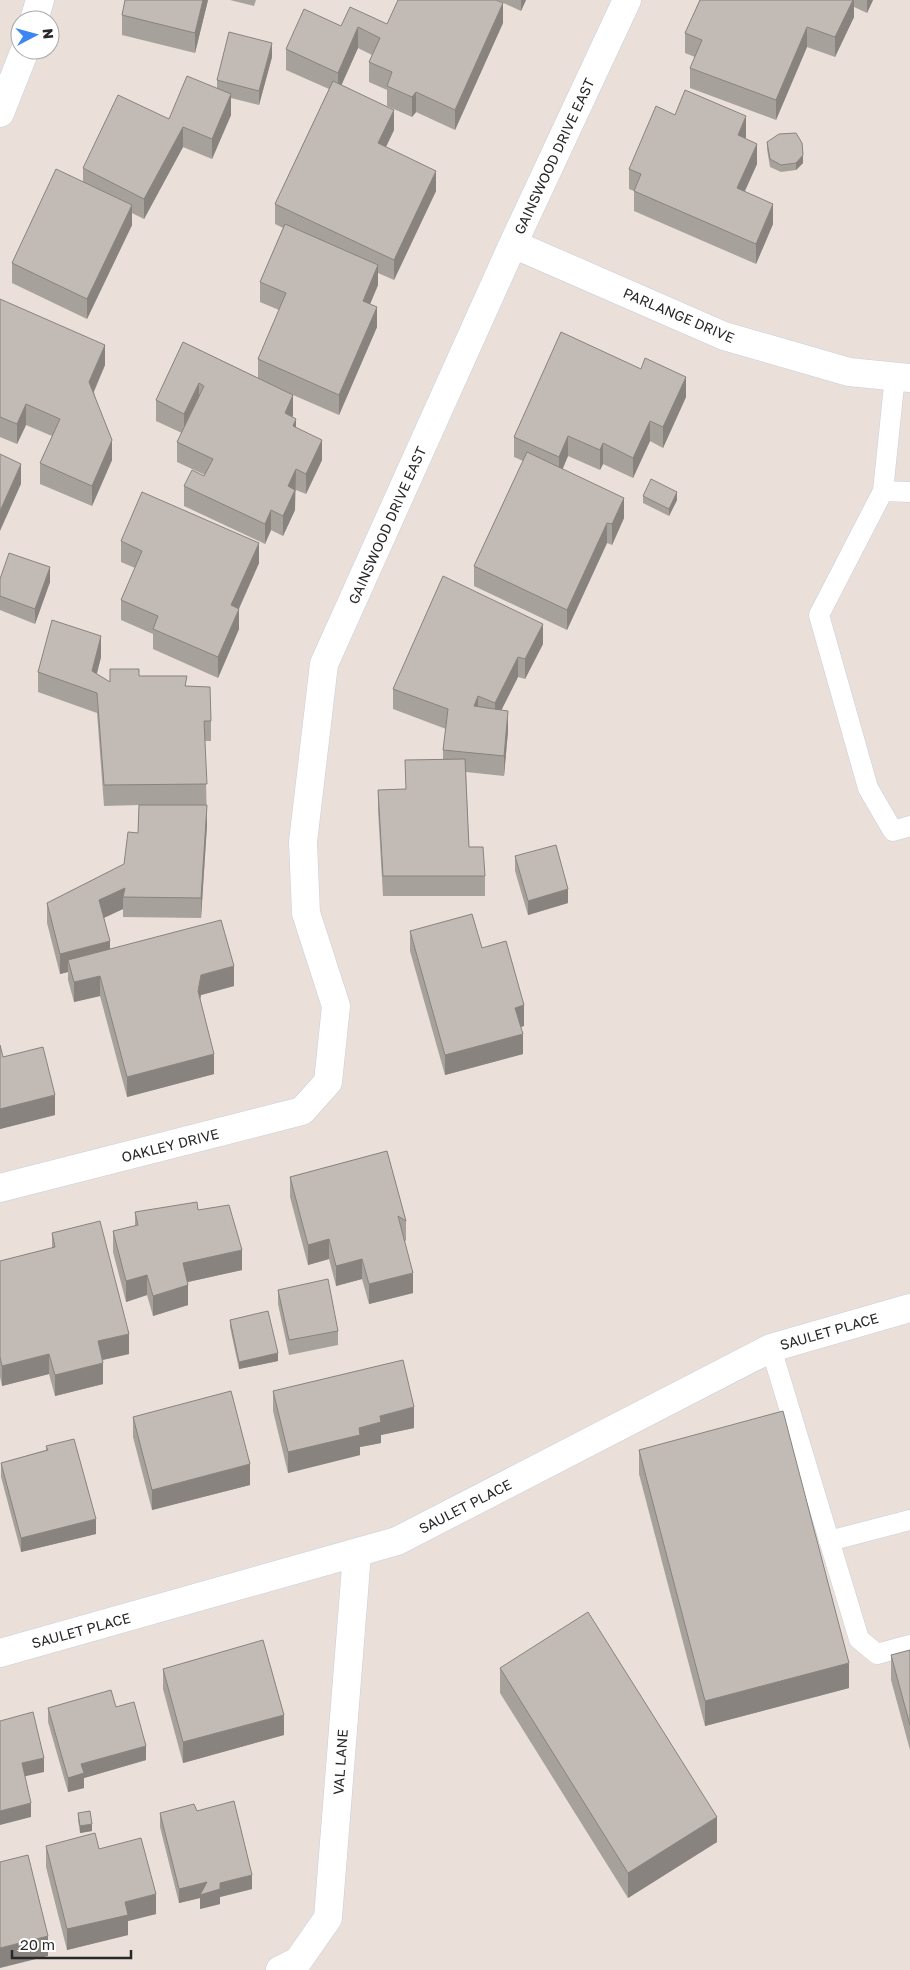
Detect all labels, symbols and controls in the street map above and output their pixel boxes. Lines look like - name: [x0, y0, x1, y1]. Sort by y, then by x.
- north arrow: [10, 10, 60, 60]
- text: N: [39, 27, 57, 40]
- street label: GAINSWOOD DRIVE EAST: [510, 75, 598, 237]
- street label: PARLANGE DRIVE: [621, 284, 737, 346]
- street label: GAINSWOOD DRIVE EAST: [345, 443, 430, 606]
- street label: OAKLEY DRIVE: [119, 1125, 221, 1165]
- street label: SAULET PLACE: [778, 1309, 880, 1353]
- street label: SAULET PLACE: [416, 1475, 514, 1537]
- street label: SAULET PLACE: [30, 1609, 132, 1651]
- street label: VAL LANE: [329, 1729, 351, 1795]
- scale bar: [12, 1928, 131, 1960]
- text: 20 m: [20, 1935, 55, 1953]

